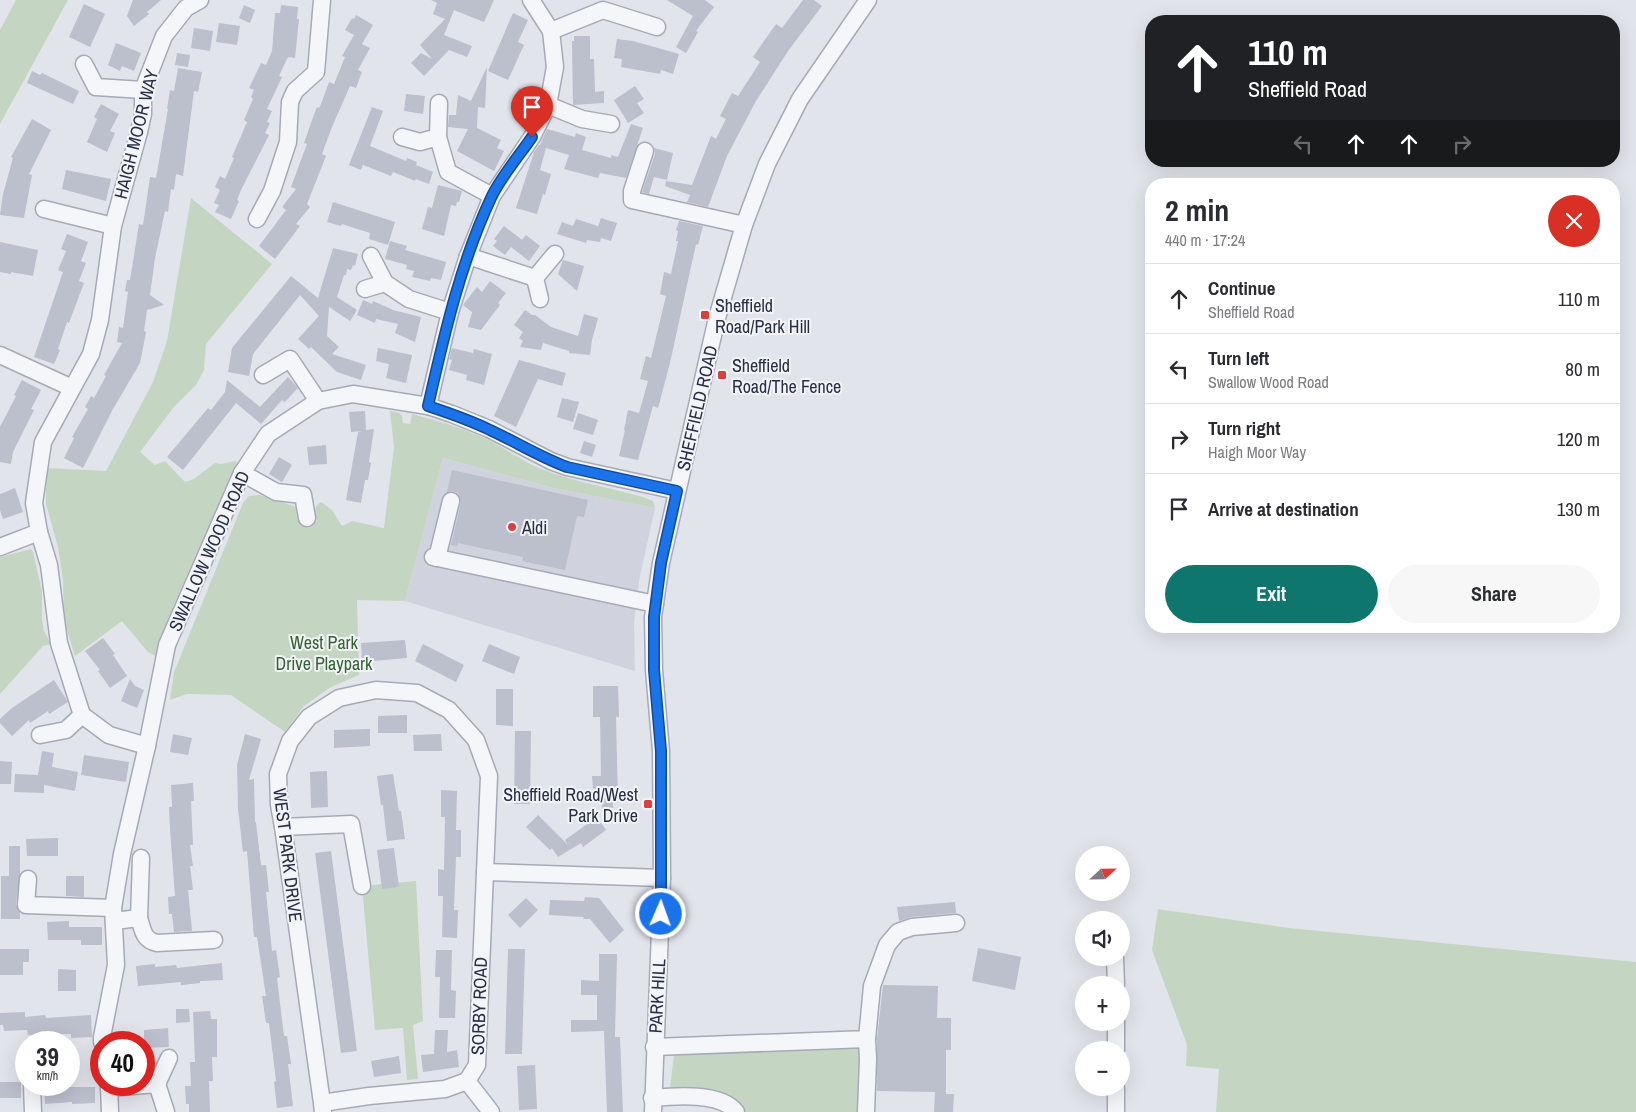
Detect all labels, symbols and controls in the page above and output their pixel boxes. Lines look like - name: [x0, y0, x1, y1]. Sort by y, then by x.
- text: 110 m: [1248, 29, 1328, 76]
- icon: ahead: [1165, 35, 1230, 100]
- street label: HAIGH MOOR WAY: [108, 66, 164, 201]
- text: Sheffield Road: [1248, 74, 1367, 104]
- pin: [511, 86, 553, 137]
- icon: arrive: [518, 93, 546, 121]
- icon: left: [1289, 130, 1317, 158]
- icon: ahead: [1342, 130, 1370, 158]
- icon: ahead: [1395, 130, 1423, 158]
- icon: right: [1448, 130, 1476, 158]
- text: 2 min: [1165, 190, 1229, 230]
- button: close: [1548, 195, 1600, 247]
- text: 440 m · 17:24: [1165, 229, 1245, 251]
- text: Continue: [1208, 275, 1276, 301]
- icon: ahead: [1165, 285, 1193, 313]
- text: 110 m: [1558, 286, 1600, 312]
- place label: Sheffield Road/Park Hill: [715, 293, 810, 339]
- text: Sheffield Road: [1208, 301, 1295, 323]
- marker: Sheffield Road/Park Hill: [699, 309, 711, 321]
- street label: SHEFFIELD ROAD: [670, 343, 724, 473]
- text: Turn left: [1208, 345, 1269, 371]
- place label: Sheffield Road/The Fence: [732, 353, 841, 399]
- icon: left: [1165, 355, 1193, 383]
- text: 80 m: [1565, 356, 1600, 382]
- marker: Sheffield Road/The Fence: [716, 369, 728, 381]
- text: Swallow Wood Road: [1208, 371, 1329, 393]
- text: Turn right: [1208, 415, 1280, 441]
- icon: right: [1165, 425, 1193, 453]
- text: 120 m: [1557, 426, 1600, 452]
- text: Haigh Moor Way: [1208, 441, 1306, 463]
- street label: SWALLOW WOOD ROAD: [162, 467, 256, 635]
- icon: arrive: [1165, 495, 1193, 523]
- text: Arrive at destination: [1208, 496, 1359, 522]
- text: 130 m: [1557, 496, 1600, 522]
- place label: Aldi: [521, 515, 547, 540]
- marker: Aldi: [506, 521, 518, 533]
- button: Exit: [1165, 565, 1378, 623]
- button: Share: [1388, 565, 1600, 623]
- park label: West Park Drive Playpark: [276, 630, 373, 676]
- place label: Sheffield Road/West Park Drive: [503, 782, 638, 828]
- street label: WEST PARK DRIVE: [267, 787, 309, 923]
- marker: Sheffield Road/West Park Drive: [642, 798, 654, 810]
- north arrow: [1075, 846, 1130, 901]
- map controls: [1075, 846, 1130, 1096]
- position arrow: [634, 887, 686, 939]
- button: sound: [1075, 911, 1130, 966]
- street label: SORBY ROAD: [465, 957, 493, 1055]
- street label: PARK HILL: [643, 958, 671, 1034]
- button: +: [1075, 976, 1130, 1031]
- speed limit sign: 40: [90, 1031, 155, 1096]
- text: 39: [36, 1040, 59, 1074]
- button: −: [1075, 1041, 1130, 1096]
- text: km/h: [37, 1068, 58, 1084]

